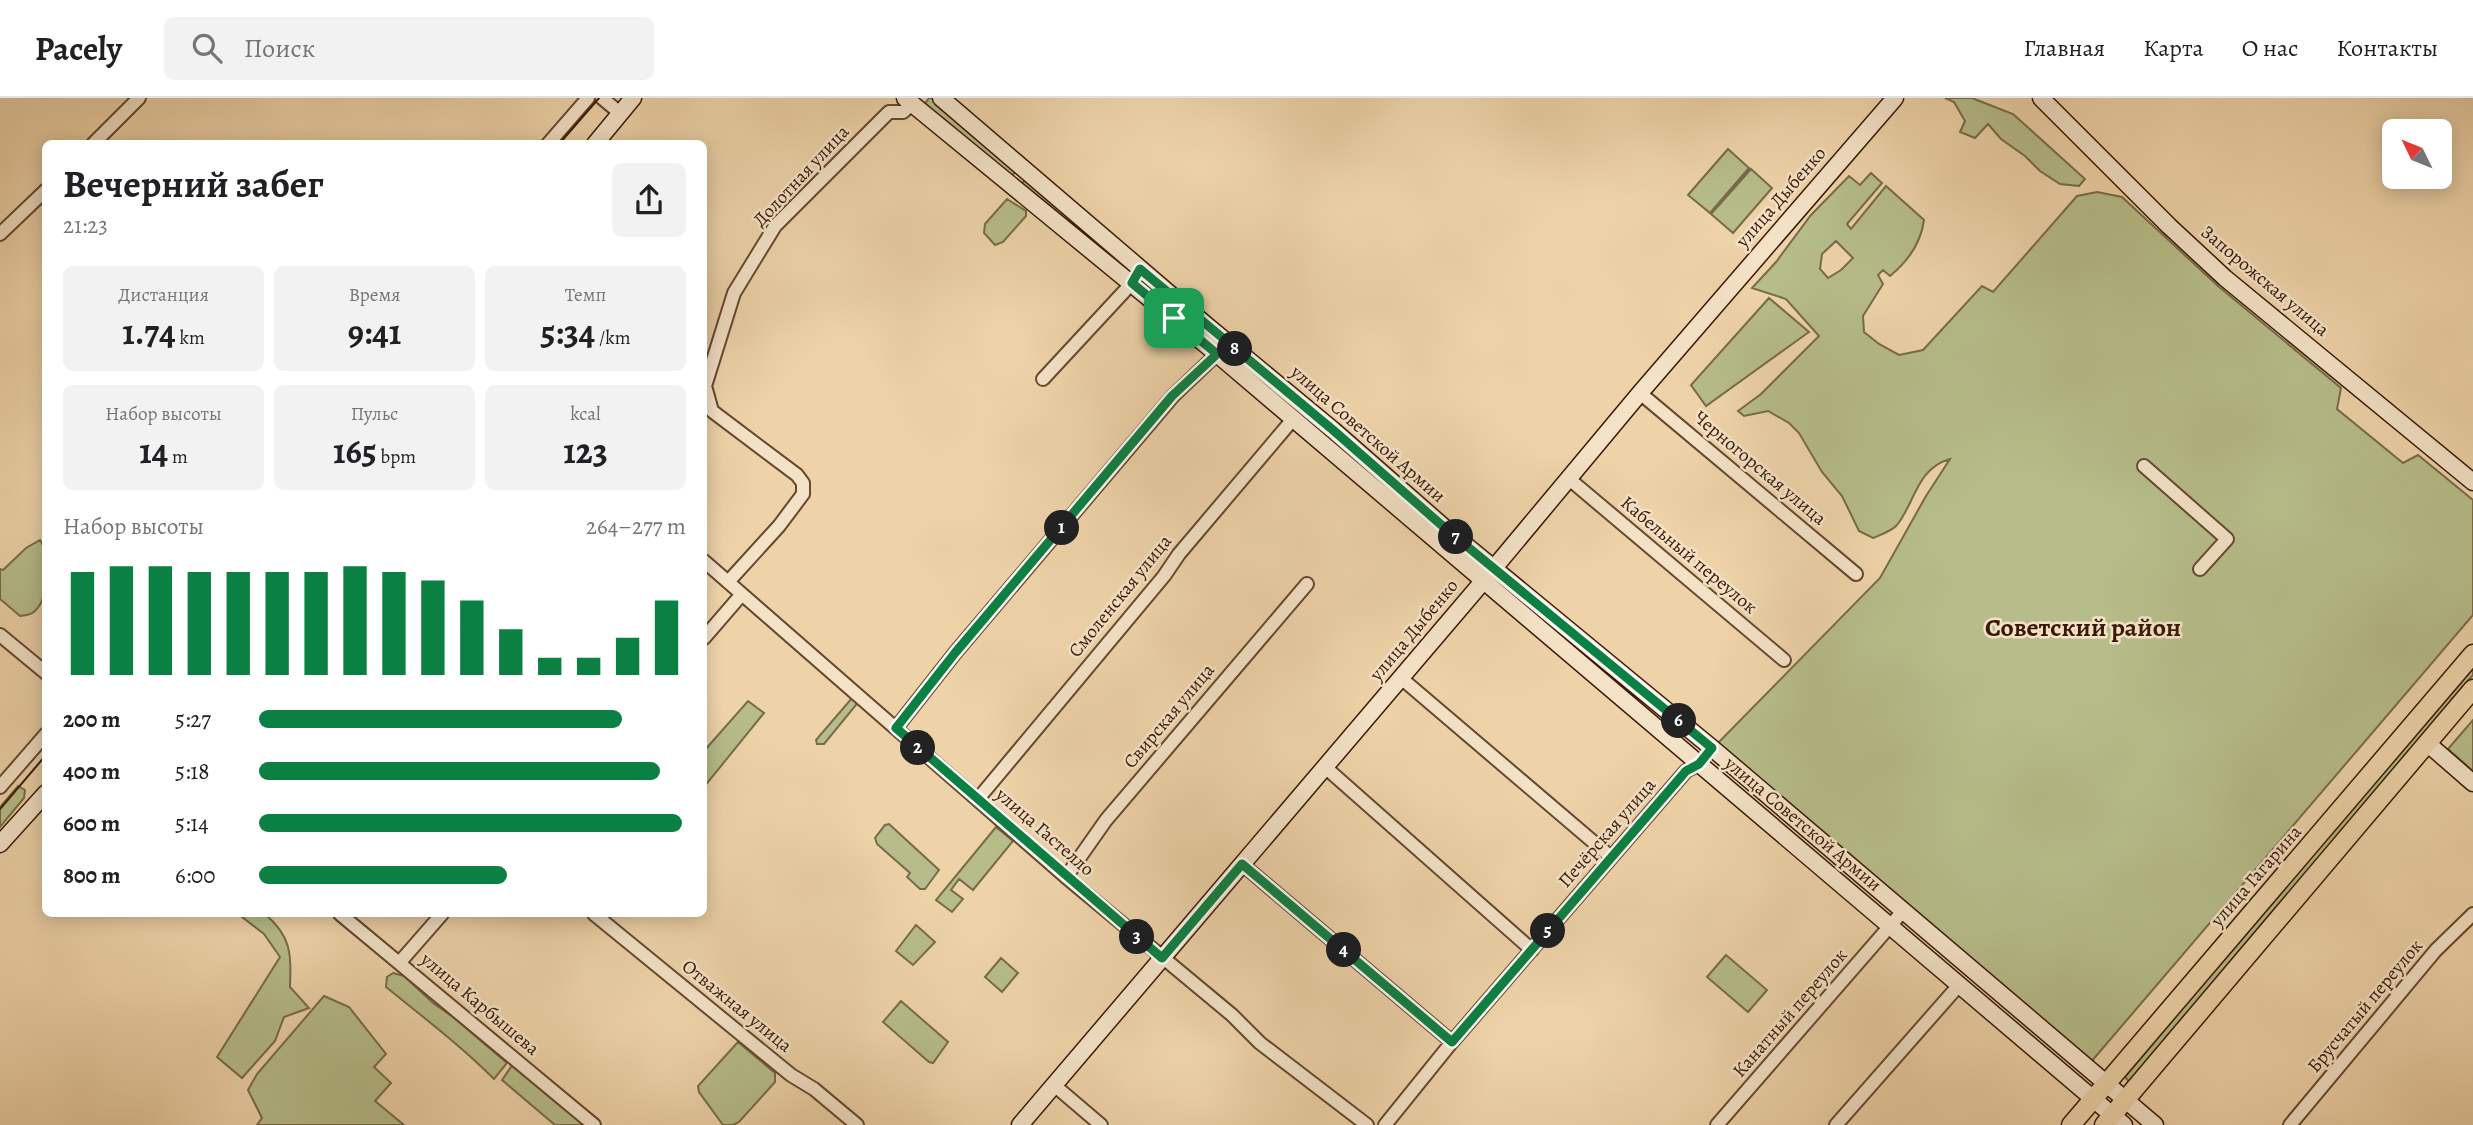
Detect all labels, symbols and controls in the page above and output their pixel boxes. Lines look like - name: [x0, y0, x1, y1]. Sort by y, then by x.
- search box: [164, 17, 654, 80]
- text: Pacely: [35, 26, 122, 71]
- icon: search: [188, 29, 226, 67]
- text: Поиск: [244, 31, 315, 66]
- text: Главная: [2024, 32, 2105, 64]
- text: Карта: [2143, 32, 2204, 64]
- text: О нас: [2242, 32, 2298, 64]
- text: Контакты: [2336, 32, 2438, 64]
- street label: Долотная улица: [747, 119, 855, 233]
- north arrow: [2382, 119, 2452, 189]
- map controls: [2382, 119, 2452, 189]
- street label: улица Дыбенко: [1729, 141, 1832, 254]
- text: Вечерний забег: [63, 158, 324, 210]
- button: share: [612, 163, 686, 237]
- text: 21:23: [63, 210, 108, 241]
- street label: Запорожская улица: [2195, 220, 2335, 343]
- text: Дистанция: [118, 282, 209, 308]
- text: Время: [349, 282, 400, 308]
- text: Темп: [565, 282, 606, 308]
- pin: [1144, 288, 1204, 348]
- icon: arrive: [1155, 299, 1193, 337]
- text: 1.74: [122, 308, 176, 356]
- text: 9:41: [348, 308, 401, 356]
- text: 5:34: [540, 308, 595, 356]
- text: km: [176, 325, 205, 351]
- text: /km: [595, 325, 631, 351]
- pin: 8: [1218, 331, 1252, 366]
- text: 8: [1230, 335, 1239, 361]
- street label: улица Советской Армии: [1284, 359, 1451, 509]
- text: Набор высоты: [105, 401, 222, 427]
- text: Пульс: [351, 401, 398, 427]
- text: kcal: [570, 401, 601, 427]
- street label: Черногорская улица: [1688, 405, 1832, 531]
- text: 14: [139, 427, 168, 475]
- text: 165: [333, 427, 377, 475]
- text: 123: [563, 427, 608, 475]
- text: m: [168, 444, 188, 470]
- text: bpm: [377, 444, 416, 470]
- street label: Кабельный переулок: [1615, 490, 1763, 620]
- pin: 1: [1044, 510, 1080, 546]
- text: Набор высоты: [63, 511, 204, 542]
- text: 264–277 m: [586, 511, 686, 542]
- text: 1: [1058, 514, 1065, 540]
- pin: 7: [1438, 520, 1474, 555]
- text: 7: [1451, 523, 1460, 549]
- street label: Смоленская улица: [1062, 529, 1178, 663]
- street label: улица Дыбенко: [1363, 573, 1464, 687]
- district label: Советский район: [1985, 610, 2181, 645]
- street label: Свирская улица: [1117, 658, 1221, 774]
- text: 200 m: [63, 704, 121, 735]
- text: 5:27: [175, 704, 211, 735]
- pin: 6: [1662, 704, 1696, 738]
- text: 6: [1674, 707, 1683, 733]
- pin: 2: [900, 730, 936, 766]
- text: 2: [913, 734, 922, 760]
- street label: улица Советской Армии: [1718, 750, 1887, 897]
- text: 400 m: [63, 756, 120, 787]
- text: 5:18: [175, 756, 209, 787]
- street label: Печёрская улица: [1552, 772, 1662, 893]
- street label: улица Гастелло: [989, 781, 1100, 882]
- text: 600 m: [63, 808, 120, 839]
- text: 5:14: [175, 808, 209, 839]
- street label: улица Гагарина: [2204, 819, 2308, 933]
- text: 800 m: [63, 860, 120, 891]
- text: 6:00: [175, 860, 216, 891]
- pin: 5: [1530, 914, 1566, 948]
- text: 5: [1543, 917, 1552, 943]
- pin: 3: [1120, 920, 1154, 954]
- text: 3: [1132, 923, 1141, 949]
- pin: 4: [1326, 932, 1362, 968]
- street label: Брусчатый переулок: [2301, 934, 2429, 1078]
- text: 4: [1339, 936, 1348, 962]
- street label: Канатный переулок: [1727, 943, 1853, 1083]
- street label: улица Карбышева: [414, 946, 545, 1062]
- street label: Отважная улица: [676, 953, 798, 1059]

